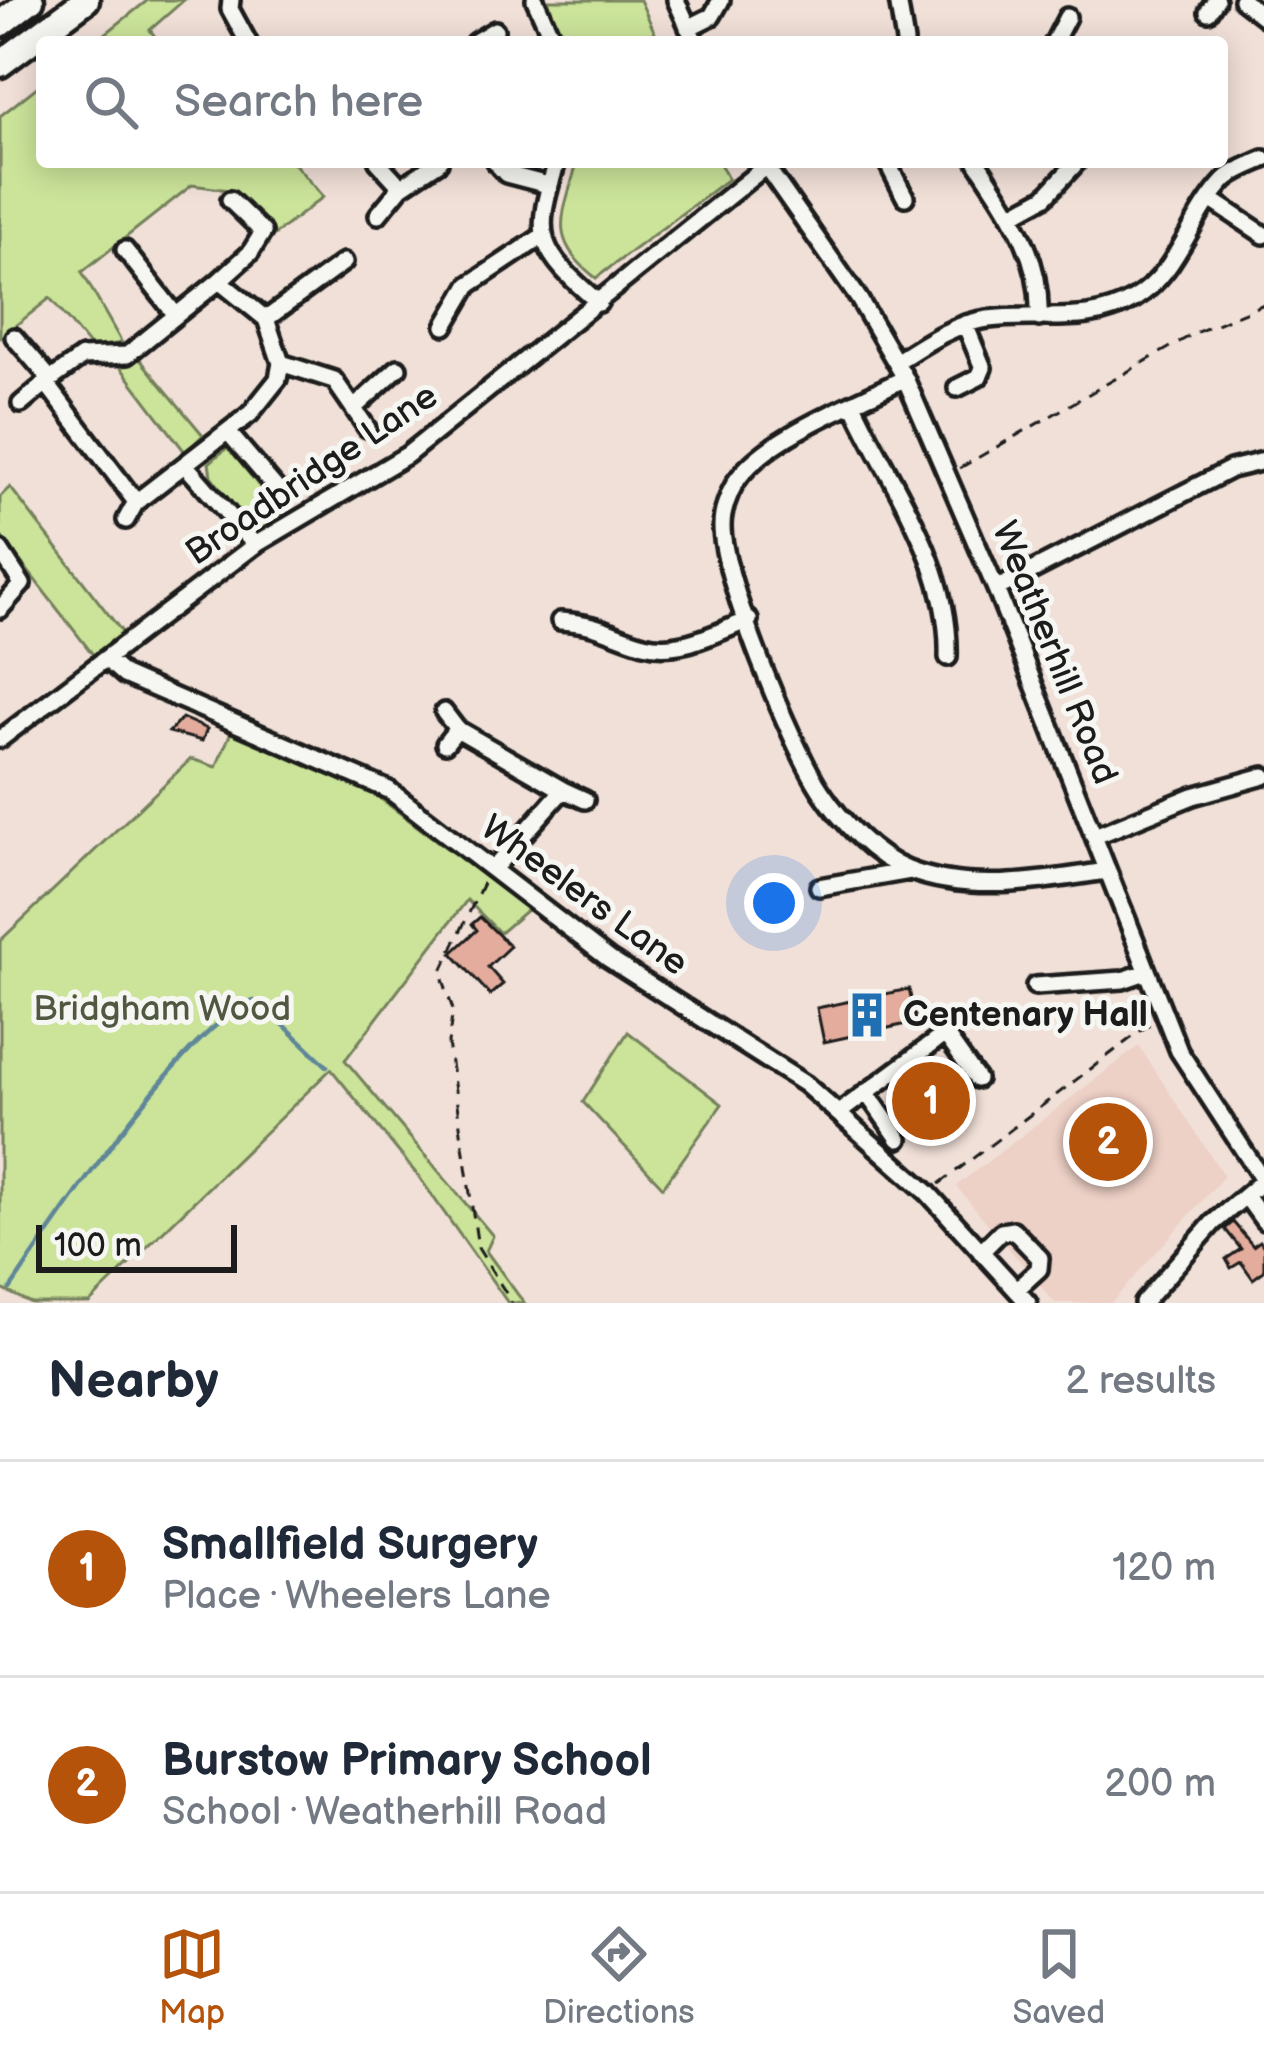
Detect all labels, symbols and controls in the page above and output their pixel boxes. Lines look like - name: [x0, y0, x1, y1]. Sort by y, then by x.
- search box: [36, 36, 1228, 168]
- icon: search: [78, 69, 144, 135]
- text: Search here: [174, 75, 423, 130]
- street label: Broadbridge Lane: [178, 375, 446, 575]
- street label: Weatherhill Road: [982, 516, 1126, 790]
- street label: Wheelers Lane: [472, 806, 696, 986]
- your location: [744, 873, 804, 933]
- park label: Bridgham Wood: [33, 988, 291, 1031]
- building icon: Centenary Hall: [842, 990, 892, 1040]
- place label: Centenary Hall: [903, 994, 1148, 1037]
- pin: 1: [892, 1056, 970, 1146]
- pin: 2: [1069, 1097, 1147, 1187]
- scale bar: [36, 1219, 237, 1272]
- text: 100 m: [54, 1226, 142, 1266]
- text: Nearby: [48, 1351, 219, 1412]
- text: 2 results: [1065, 1358, 1216, 1405]
- text: Smallfield Surgery: [162, 1518, 538, 1573]
- text: 1: [79, 1545, 95, 1592]
- text: 120 m: [1112, 1545, 1216, 1592]
- text: Place · Wheelers Lane: [162, 1573, 551, 1620]
- text: Burstow Primary School: [162, 1734, 651, 1789]
- text: 2: [75, 1761, 99, 1808]
- text: 200 m: [1104, 1761, 1216, 1808]
- text: School · Weatherhill Road: [162, 1789, 607, 1836]
- tab: Map: [159, 1921, 225, 2033]
- tab: Directions: [543, 1921, 695, 2033]
- tab: Saved: [1012, 1921, 1105, 2033]

